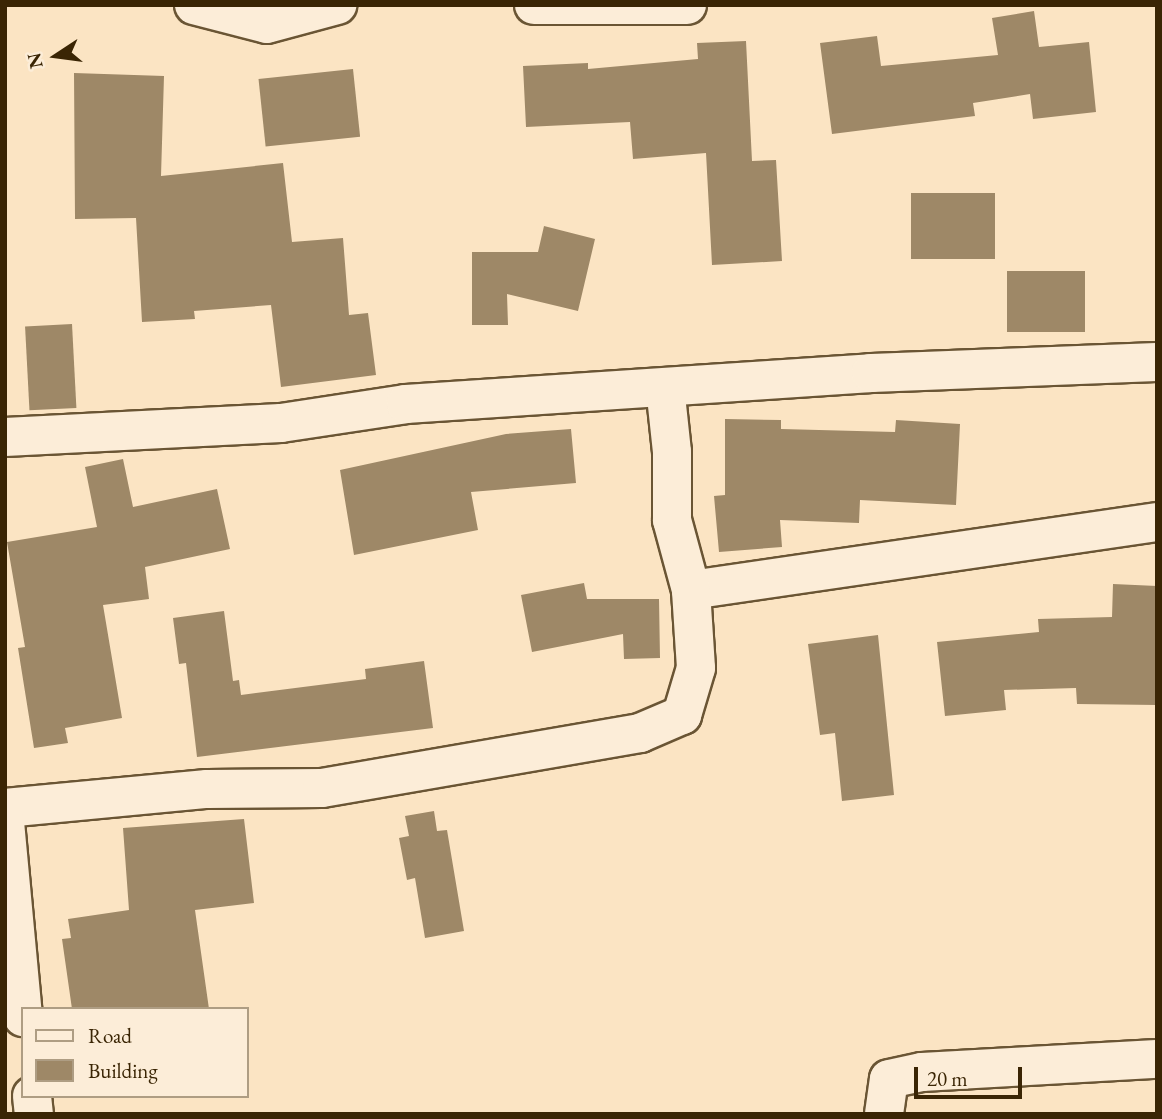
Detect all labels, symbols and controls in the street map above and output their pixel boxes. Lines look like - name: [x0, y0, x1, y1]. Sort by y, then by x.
- north arrow: [21, 21, 91, 91]
- text: N: [21, 51, 49, 71]
- legend: [21, 1007, 248, 1098]
- text: Road: [88, 1022, 132, 1049]
- scale bar: [917, 1052, 1026, 1096]
- text: Building: [88, 1057, 158, 1084]
- text: 20 m: [927, 1065, 968, 1092]

